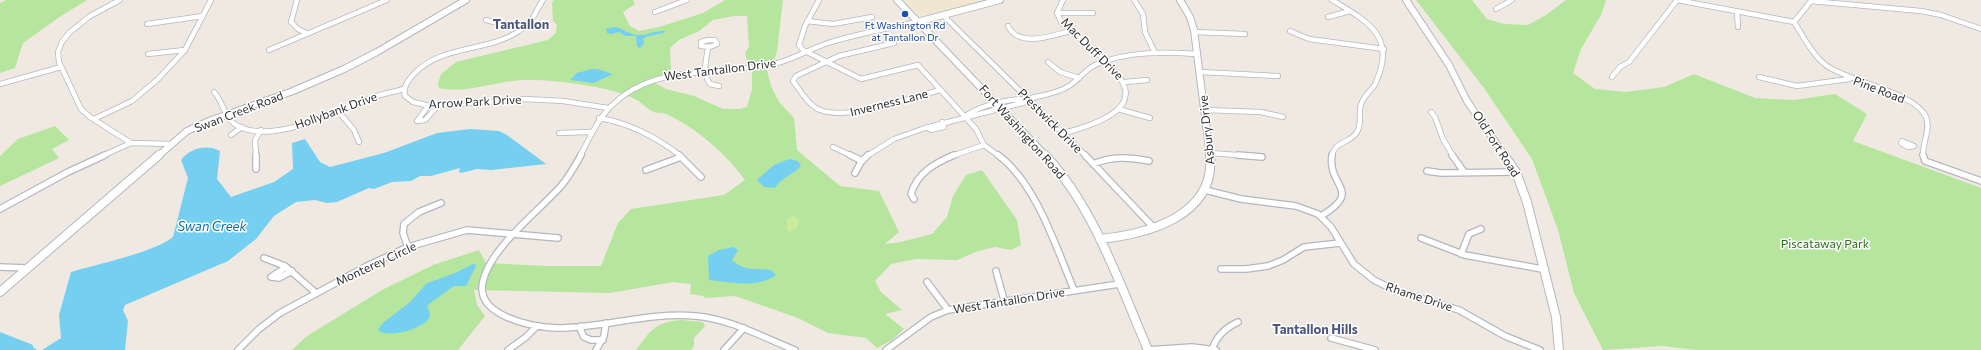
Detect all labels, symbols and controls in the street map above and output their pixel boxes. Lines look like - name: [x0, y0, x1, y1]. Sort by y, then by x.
- marker: Ft Washington Rd at Tantallon Dr: [900, 9, 910, 19]
- street label: Mac Duff Drive: [1058, 15, 1126, 83]
- district label: Tantallon: [493, 17, 549, 33]
- place label: Ft Washington Rd at Tantallon Dr: [865, 20, 945, 44]
- street label: West Tantallon Drive: [663, 56, 777, 84]
- street label: Pine Road: [1851, 74, 1907, 106]
- street label: Fort Washington Road: [976, 82, 1068, 182]
- street label: Inverness Lane: [848, 86, 930, 120]
- street label: Prestwick Drive: [1015, 86, 1085, 156]
- street label: Swan Creek Road: [193, 88, 285, 136]
- street label: Hollybank Drive: [293, 89, 379, 133]
- street label: Arrow Park Drive: [428, 92, 522, 112]
- street label: Asbury Drive: [1196, 95, 1218, 165]
- street label: Old Fort Road: [1469, 108, 1523, 180]
- water label: Swan Creek: [178, 219, 246, 235]
- park label: Piscataway Park: [1781, 237, 1869, 251]
- street label: Monterey Circle: [333, 239, 419, 289]
- street label: Rhame Drive: [1384, 279, 1454, 315]
- street label: West Tantallon Drive: [952, 285, 1066, 317]
- district label: Tantallon Hills: [1272, 322, 1358, 338]

